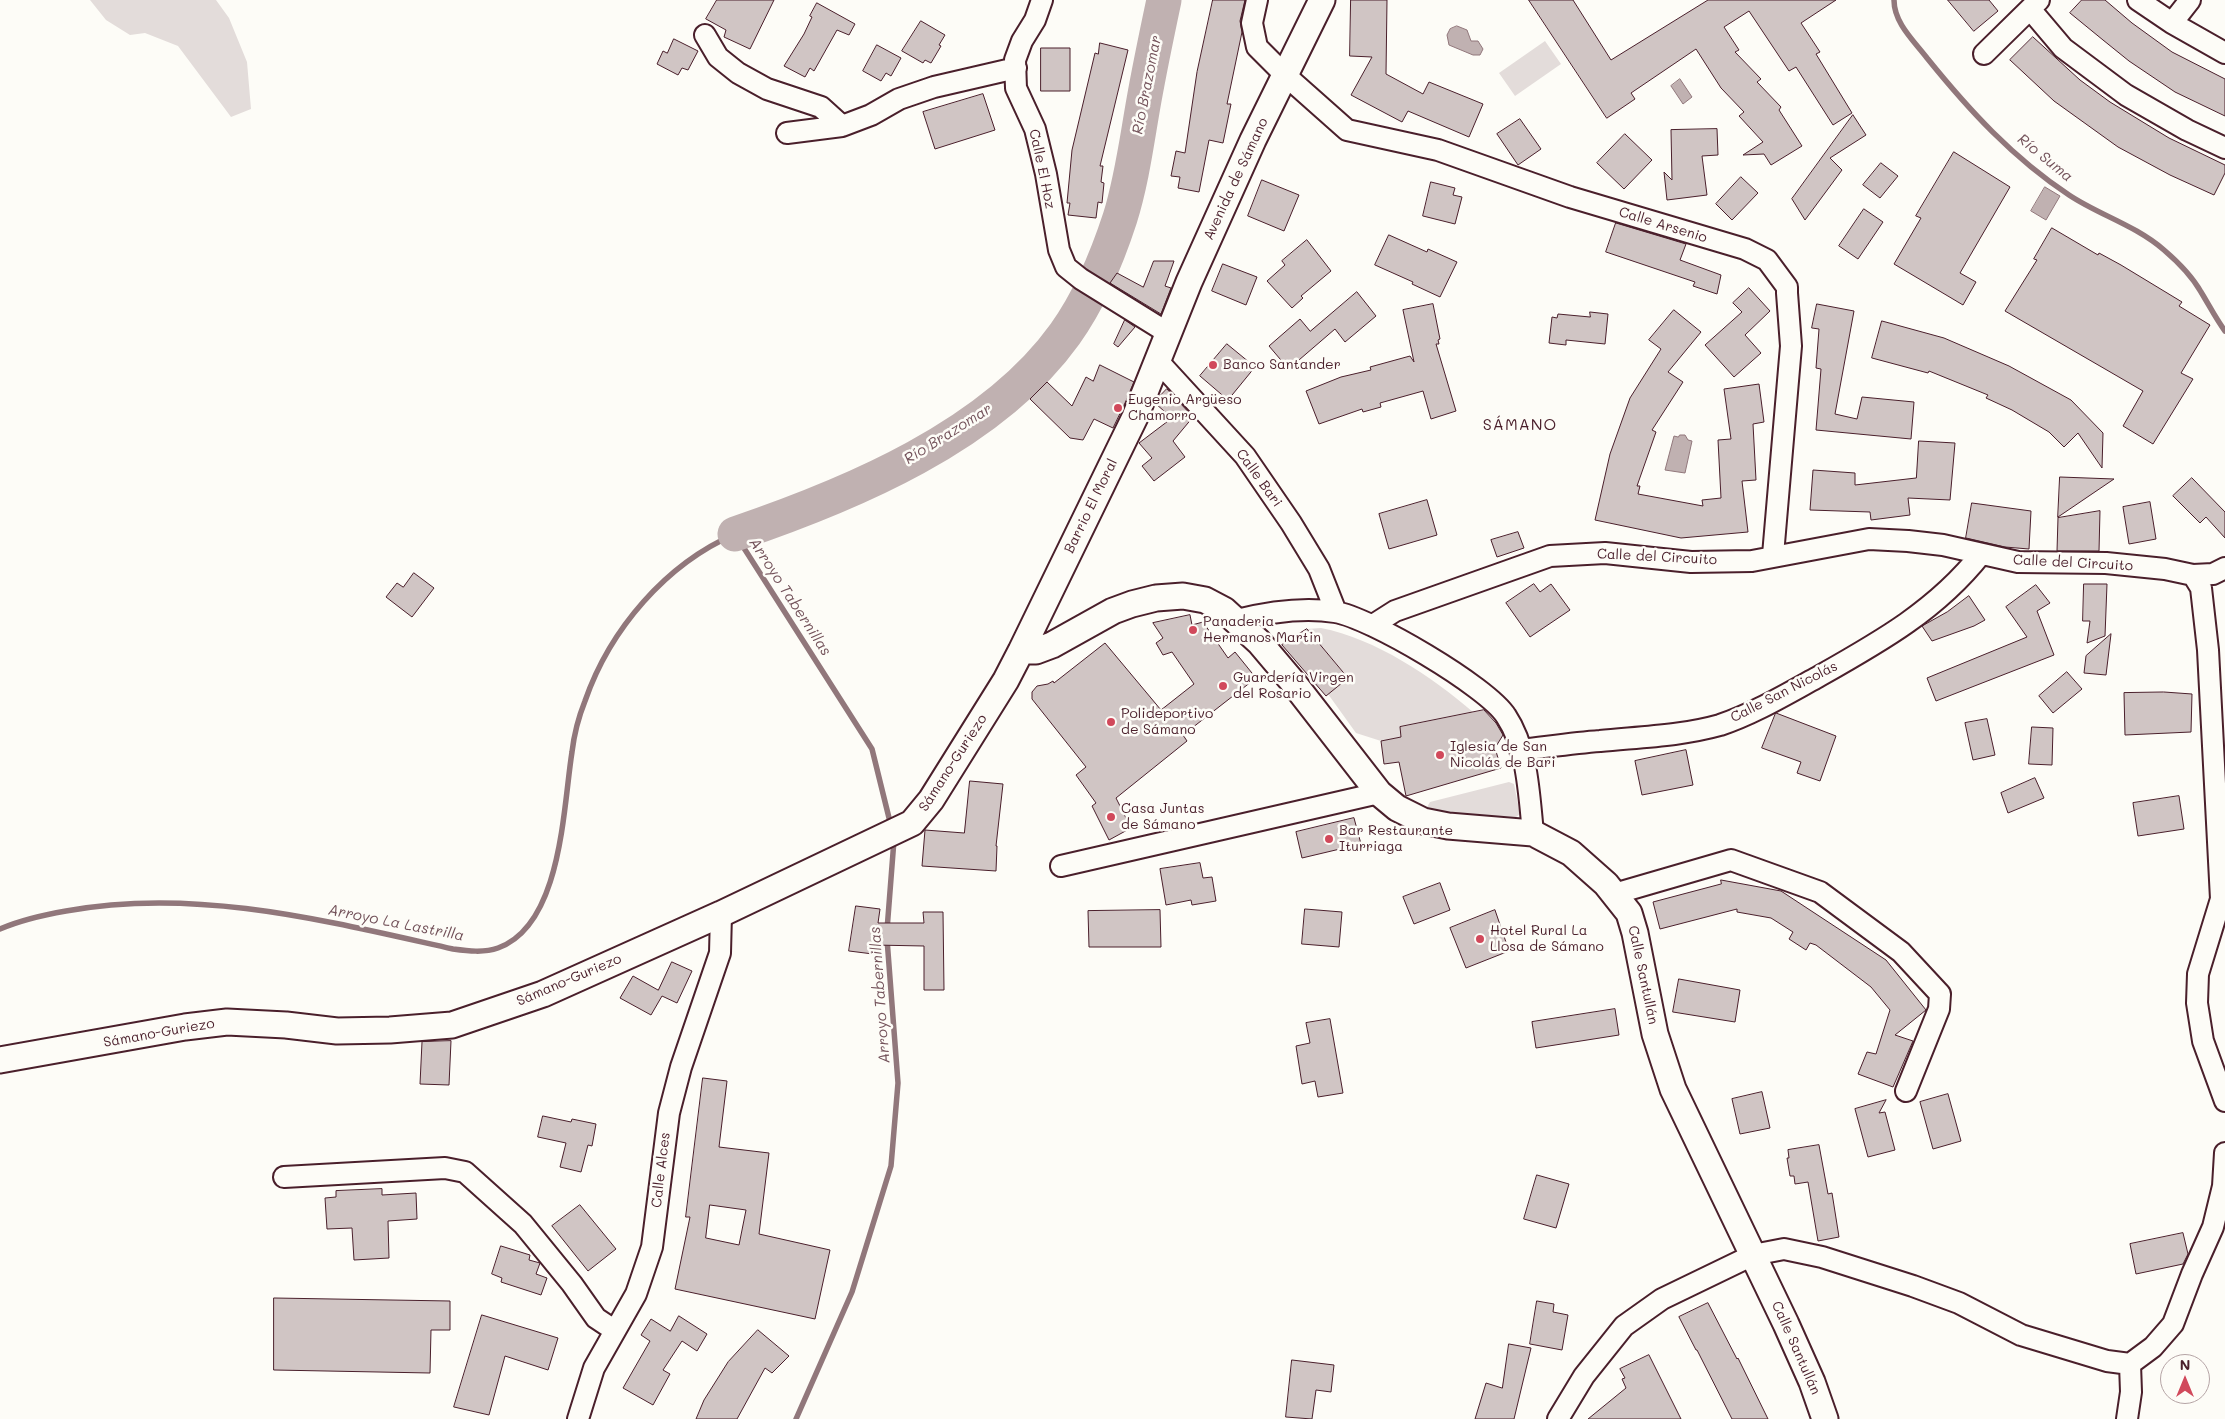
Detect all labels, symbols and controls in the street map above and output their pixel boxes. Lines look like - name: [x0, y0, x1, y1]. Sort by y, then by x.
- water label: Río Brazomar: [1129, 34, 1165, 136]
- street label: Avenida de Sámano: [1200, 115, 1272, 243]
- street label: Calle El Hoz: [1025, 128, 1059, 210]
- water label: Río Suma: [2014, 130, 2076, 186]
- street label: Calle Arsenio: [1617, 204, 1709, 246]
- place label: Banco Santander: [1223, 357, 1341, 373]
- marker: Banco Santander: [1207, 359, 1219, 371]
- place label: Eugenio Argüeso Chamorro: [1128, 392, 1242, 424]
- water label: Río Brazomar: [901, 400, 995, 468]
- marker: Eugenio Argüeso Chamorro: [1112, 402, 1124, 414]
- district label: SÁMANO: [1482, 415, 1558, 435]
- street label: Calle Bari: [1232, 446, 1286, 510]
- street label: Barrio El Moral: [1061, 456, 1121, 556]
- water label: Arroyo Tabernillas: [745, 535, 835, 659]
- street label: Calle del Circuito: [1596, 545, 1718, 569]
- street label: Calle del Circuito: [2012, 551, 2134, 575]
- place label: Panaderia Hermanos Martin: [1203, 614, 1321, 646]
- marker: Panaderia Hermanos Martin: [1187, 624, 1199, 636]
- street label: Calle San Nicolás: [1728, 658, 1840, 726]
- place label: Guardería Virgen del Rosario: [1233, 670, 1354, 702]
- marker: Guardería Virgen del Rosario: [1217, 680, 1229, 692]
- place label: Polideportivo de Sámano: [1121, 706, 1213, 739]
- street label: Sámano-Guriezo: [915, 711, 991, 815]
- marker: Polideportivo de Sámano: [1105, 716, 1117, 728]
- place label: Iglesia de San Nicolás de Bari: [1450, 739, 1555, 772]
- marker: Iglesia de San Nicolás de Bari: [1434, 749, 1446, 761]
- place label: Casa Juntas de Sámano: [1121, 801, 1205, 834]
- marker: Casa Juntas de Sámano: [1105, 811, 1117, 823]
- place label: Bar Restaurante Iturriaga: [1339, 823, 1453, 856]
- marker: Bar Restaurante Iturriaga: [1323, 833, 1335, 845]
- water label: Arroyo La Lastrilla: [327, 901, 465, 945]
- place label: Hotel Rural La Llosa de Sámano: [1490, 923, 1604, 956]
- street label: Calle Santullán: [1624, 924, 1662, 1026]
- water label: Arroyo Tabernillas: [866, 926, 894, 1064]
- marker: Hotel Rural La Llosa de Sámano: [1474, 933, 1486, 945]
- street label: Sámano-Guriezo: [514, 950, 624, 1010]
- street label: Sámano-Guriezo: [102, 1015, 216, 1051]
- street label: Calle Alces: [648, 1131, 674, 1209]
- street label: Calle Santullán: [1768, 1299, 1824, 1397]
- north arrow: [2160, 1354, 2210, 1404]
- text: N: [2180, 1355, 2190, 1374]

